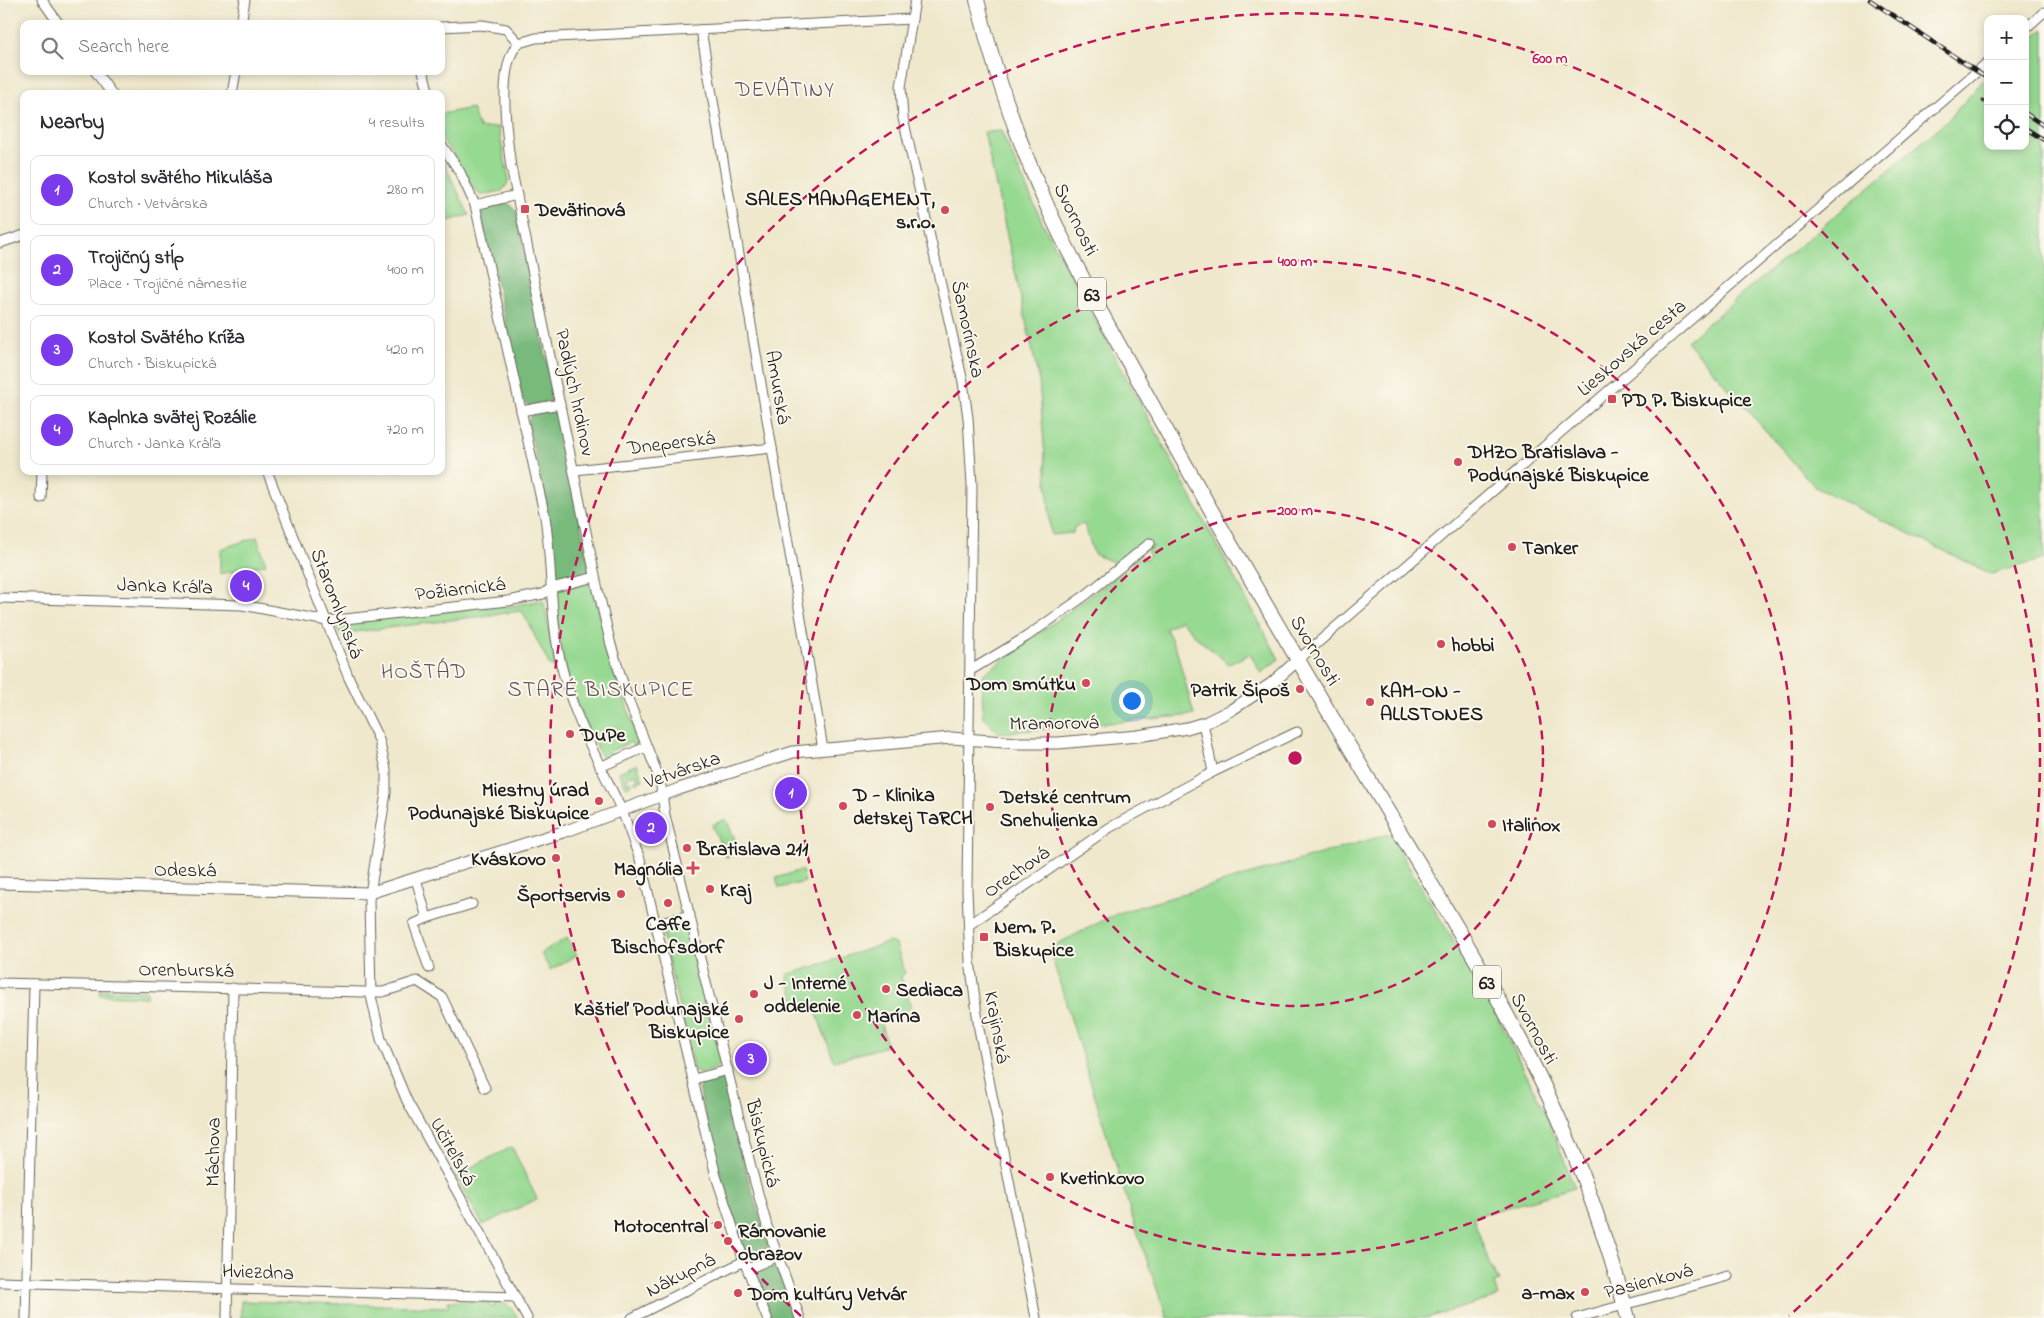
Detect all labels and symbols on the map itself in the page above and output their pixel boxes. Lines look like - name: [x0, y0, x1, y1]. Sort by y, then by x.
- text: 600 m: [1532, 48, 1568, 70]
- district label: DEVÄTINY: [734, 76, 835, 106]
- street label: Svornosti: [1045, 179, 1105, 261]
- place label: SALES MANAGEMENT, s.r.o.: [745, 186, 936, 238]
- place label: Devätinová: [534, 197, 626, 226]
- marker: Devätinová: [519, 203, 531, 215]
- marker: SALES MANAGEMENT, s.r.o.: [939, 204, 951, 216]
- text: 400 m: [1277, 251, 1313, 273]
- street label: Šamorínska: [942, 278, 991, 381]
- road number: 63: [1078, 278, 1106, 310]
- street label: Lieskovská cesta: [1572, 293, 1694, 405]
- street label: Padlých hrdinov: [546, 326, 601, 459]
- street label: Amurská: [756, 348, 797, 427]
- place label: PD P. Biskupice: [1622, 387, 1752, 416]
- marker: PD P. Biskupice: [1606, 393, 1618, 405]
- street label: Dneperská: [625, 425, 717, 464]
- place label: DHZO Bratislava - Podunajské Biskupice: [1467, 439, 1650, 491]
- marker: DHZO Bratislava - Podunajské Biskupice: [1452, 456, 1464, 468]
- text: 200 m: [1276, 500, 1313, 522]
- place label: Tanker: [1522, 535, 1579, 564]
- marker: Tanker: [1506, 541, 1518, 553]
- street label: Staromlynská: [301, 545, 370, 663]
- pin: 4: [230, 567, 262, 605]
- street label: Janka Kráľa: [116, 571, 213, 604]
- street label: Požiarnická: [413, 571, 507, 610]
- street label: Svornosti: [1281, 610, 1346, 692]
- place label: hobbi: [1451, 632, 1495, 661]
- marker: hobbi: [1435, 638, 1447, 650]
- district label: HOŠTÁD: [381, 657, 467, 688]
- place label: Dom smútku: [965, 671, 1076, 700]
- district label: STARÉ BISKUPICE: [508, 675, 694, 707]
- marker: Dom smútku: [1080, 677, 1092, 689]
- place label: Patrik Šipoš: [1191, 677, 1290, 706]
- place label: KAM-ON - ALLSTONES: [1380, 678, 1483, 730]
- marker: Patrik Šipoš: [1294, 683, 1306, 695]
- your location: [1119, 688, 1145, 714]
- marker: KAM-ON - ALLSTONES: [1364, 696, 1376, 708]
- street label: Mramorová: [1009, 709, 1099, 740]
- place label: DuPe: [579, 722, 626, 751]
- marker: DuPe: [564, 728, 576, 740]
- street label: Vetvárska: [640, 745, 725, 798]
- centre of rings: [1286, 749, 1304, 767]
- pin: 1: [775, 774, 807, 812]
- place label: Miestny úrad Podunajské Biskupice: [408, 777, 590, 829]
- place label: D - Klinika detskej TaRCH: [852, 782, 973, 834]
- place label: Detské centrum Snehulienka: [999, 784, 1131, 836]
- marker: Miestny úrad Podunajské Biskupice: [593, 795, 605, 807]
- marker: D - Klinika detskej TaRCH: [837, 800, 849, 812]
- marker: Detské centrum Snehulienka: [984, 801, 996, 813]
- pin: 2: [635, 809, 667, 847]
- place label: Italinox: [1502, 812, 1560, 841]
- marker: Italinox: [1486, 818, 1498, 830]
- place label: Bratislava 211: [696, 836, 809, 865]
- street label: Orechová: [978, 840, 1056, 906]
- marker: Bratislava 211: [681, 842, 693, 854]
- place label: Kváskovo: [471, 846, 546, 875]
- marker: Kváskovo: [550, 852, 562, 864]
- street label: Odeská: [154, 856, 216, 887]
- place label: Magnólia: [614, 856, 683, 886]
- marker: Magnólia: [687, 862, 699, 874]
- place label: Kraj: [720, 877, 752, 906]
- place label: Športservis: [517, 882, 611, 911]
- marker: Kraj: [704, 883, 716, 895]
- marker: Športservis: [615, 888, 627, 900]
- marker: Caffe Bischofsdorf: [662, 897, 674, 909]
- place label: Caffe Bischofsdorf: [611, 911, 725, 963]
- place label: Nem. P. Biskupice: [993, 914, 1075, 966]
- marker: Nem. P. Biskupice: [978, 931, 990, 943]
- street label: Orenburská: [138, 956, 234, 987]
- road number: 63: [1473, 966, 1501, 999]
- place label: J - Interné oddelenie: [764, 970, 848, 1022]
- place label: Sediaca: [896, 977, 963, 1006]
- marker: Sediaca: [880, 983, 892, 995]
- marker: J - Interné oddelenie: [748, 988, 760, 1000]
- street label: Svornosti: [1502, 988, 1564, 1070]
- street label: Krajinská: [975, 989, 1016, 1066]
- place label: Kaštieľ Podunajské Biskupice: [574, 996, 730, 1048]
- place label: Marína: [867, 1003, 921, 1032]
- marker: Marína: [851, 1009, 863, 1021]
- marker: Kaštieľ Podunajské Biskupice: [733, 1013, 745, 1025]
- pin: 3: [735, 1040, 767, 1078]
- street label: Biskupická: [736, 1096, 786, 1191]
- street label: Učiteľská: [421, 1113, 482, 1192]
- street label: Máchova: [199, 1117, 230, 1187]
- place label: Kvetinkovo: [1060, 1165, 1144, 1194]
- marker: Kvetinkovo: [1044, 1171, 1056, 1183]
- place label: Motocentral: [614, 1213, 708, 1242]
- place label: Rámovanie obrazov: [738, 1218, 827, 1270]
- marker: Motocentral: [712, 1219, 724, 1231]
- marker: Rámovanie obrazov: [722, 1235, 734, 1247]
- street label: Nákupná: [641, 1246, 721, 1306]
- street label: Pasienková: [1601, 1257, 1696, 1308]
- street label: Hviezdna: [221, 1258, 294, 1289]
- place label: a-max: [1521, 1280, 1575, 1309]
- place label: Dom kultúry Vetvár: [747, 1281, 907, 1311]
- marker: a-max: [1579, 1286, 1591, 1298]
- marker: Dom kultúry Vetvár: [732, 1287, 744, 1299]

